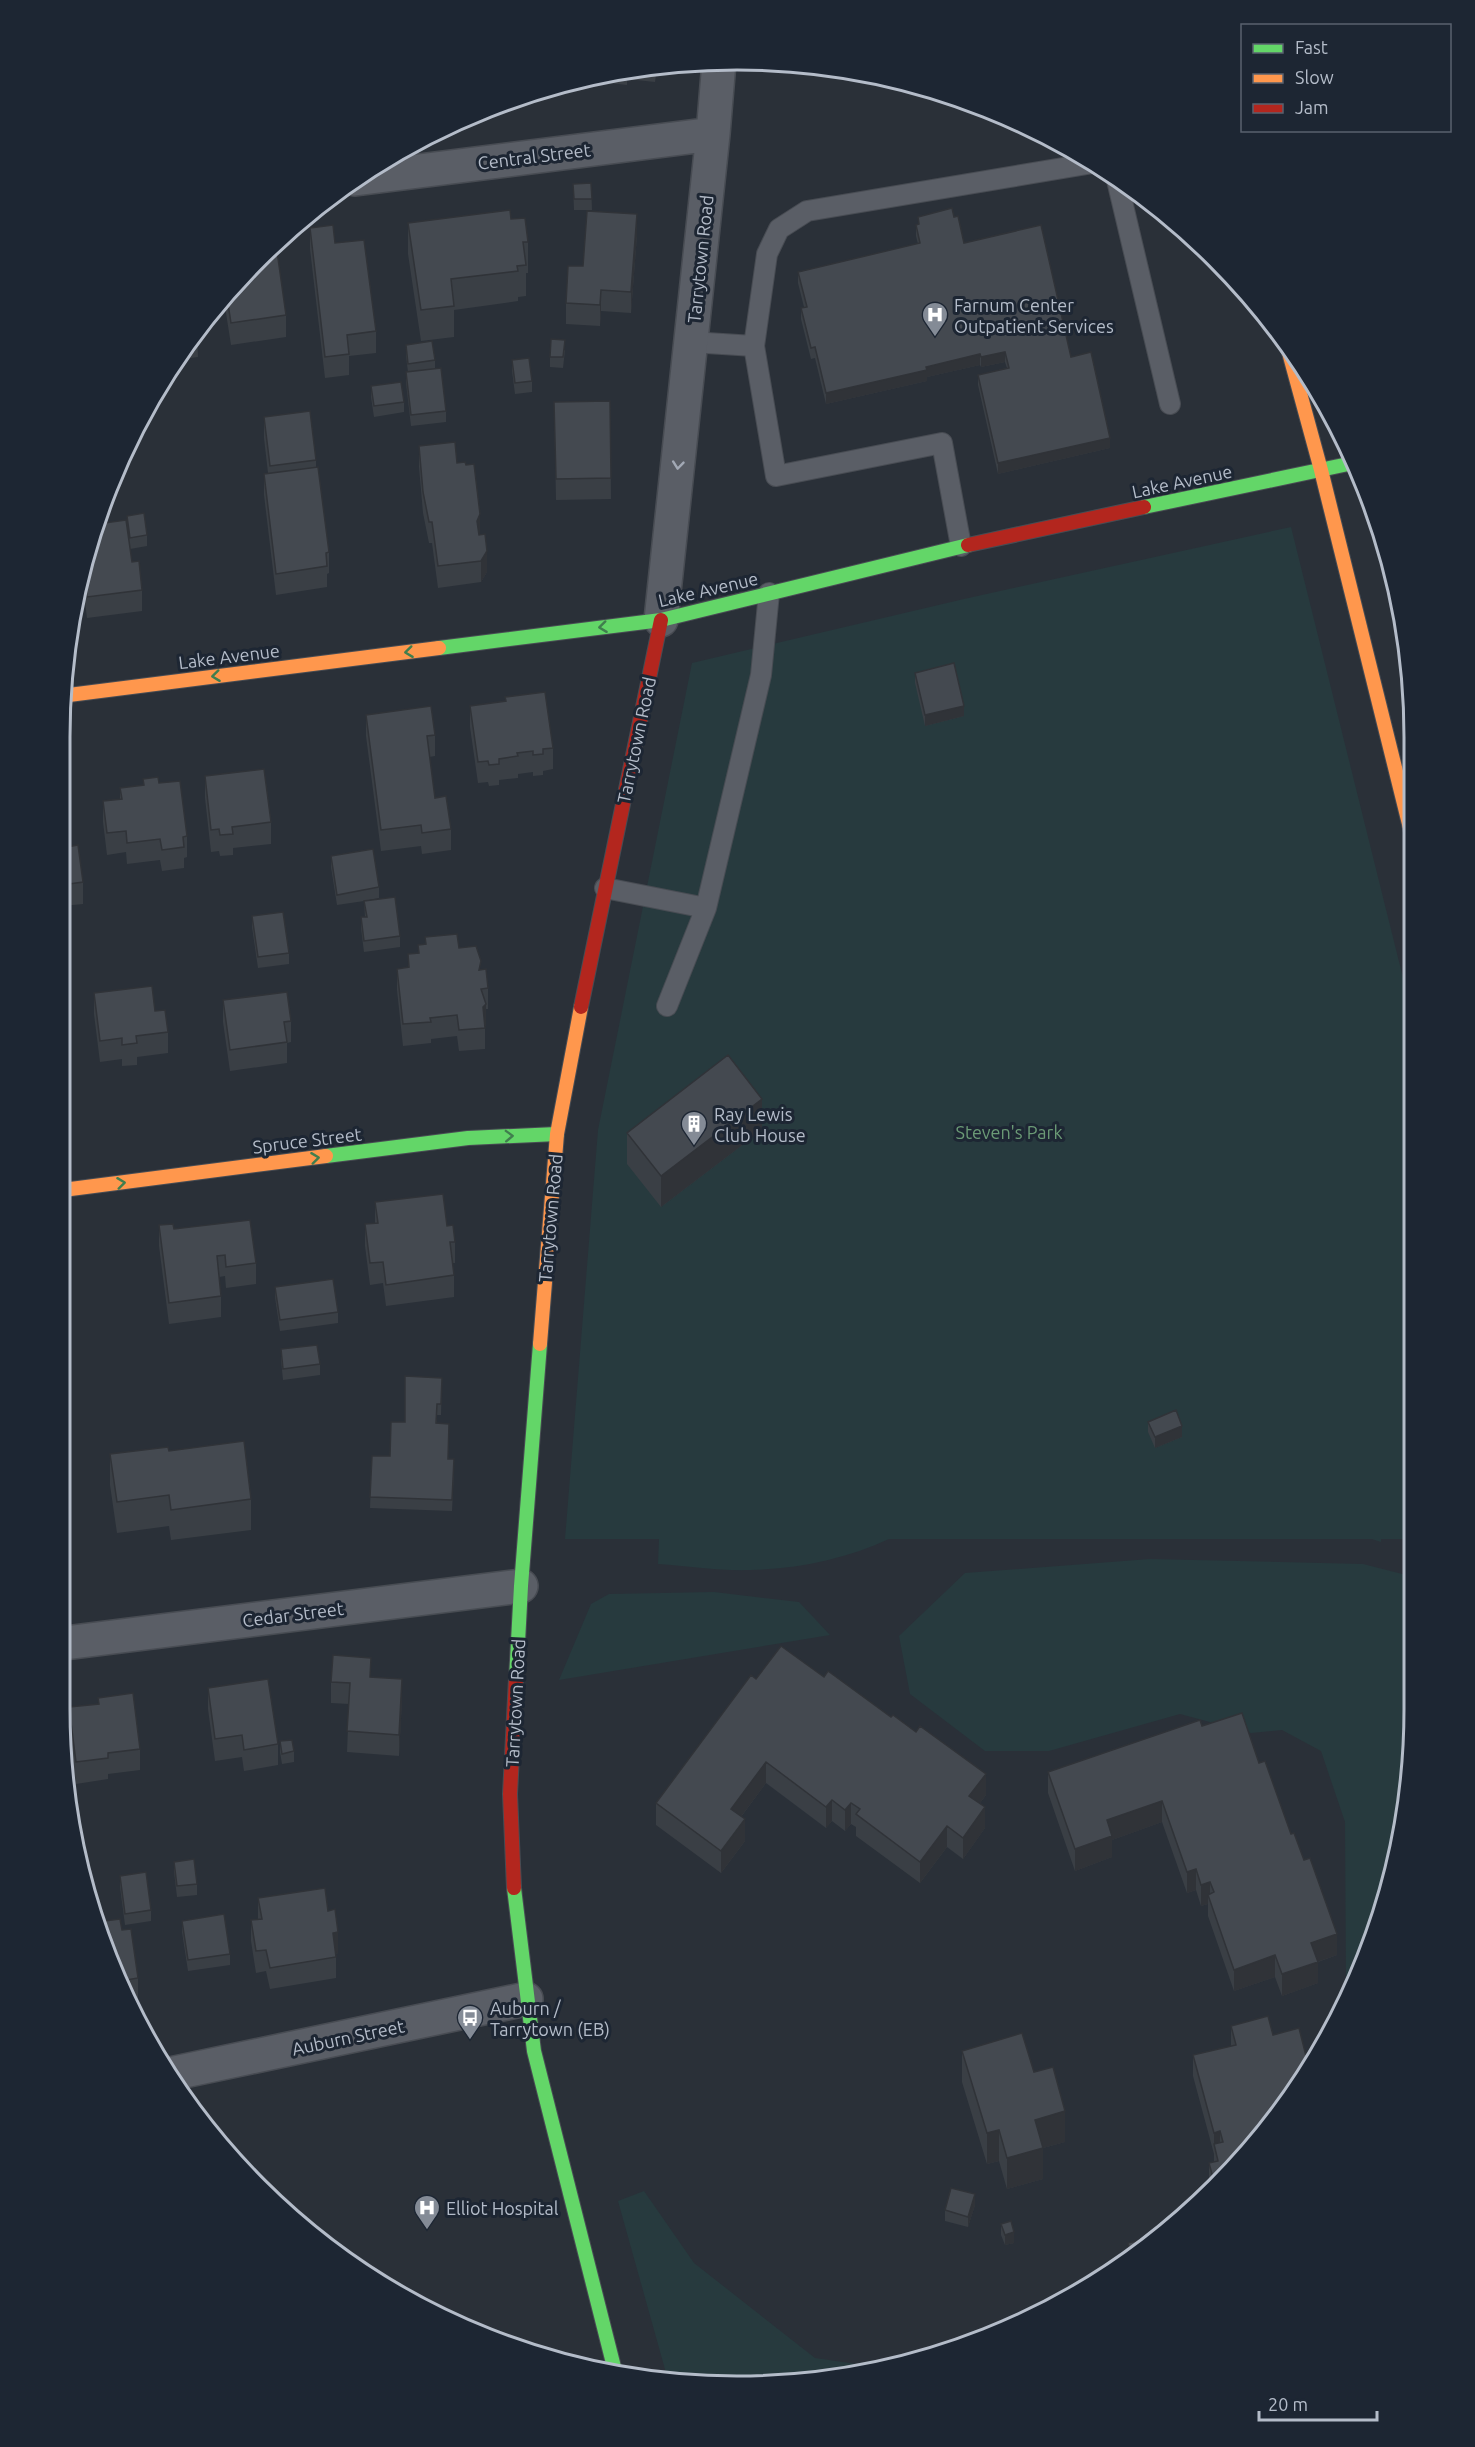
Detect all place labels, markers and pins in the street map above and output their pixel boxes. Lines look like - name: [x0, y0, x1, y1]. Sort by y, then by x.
- place label: Farnum Center Outpatient Services: [954, 295, 1114, 336]
- hospital icon: Farnum Center Outpatient Services: [920, 300, 950, 338]
- place label: Ray Lewis Club House: [714, 1104, 806, 1145]
- building icon: Ray Lewis Club House: [679, 1109, 709, 1147]
- place label: Auburn / Tarrytown (EB): [490, 1998, 610, 2040]
- bus stop icon: Auburn / Tarrytown (EB): [455, 2003, 485, 2041]
- hospital icon: Elliot Hospital: [412, 2193, 442, 2231]
- place label: Elliot Hospital: [446, 2198, 559, 2218]

